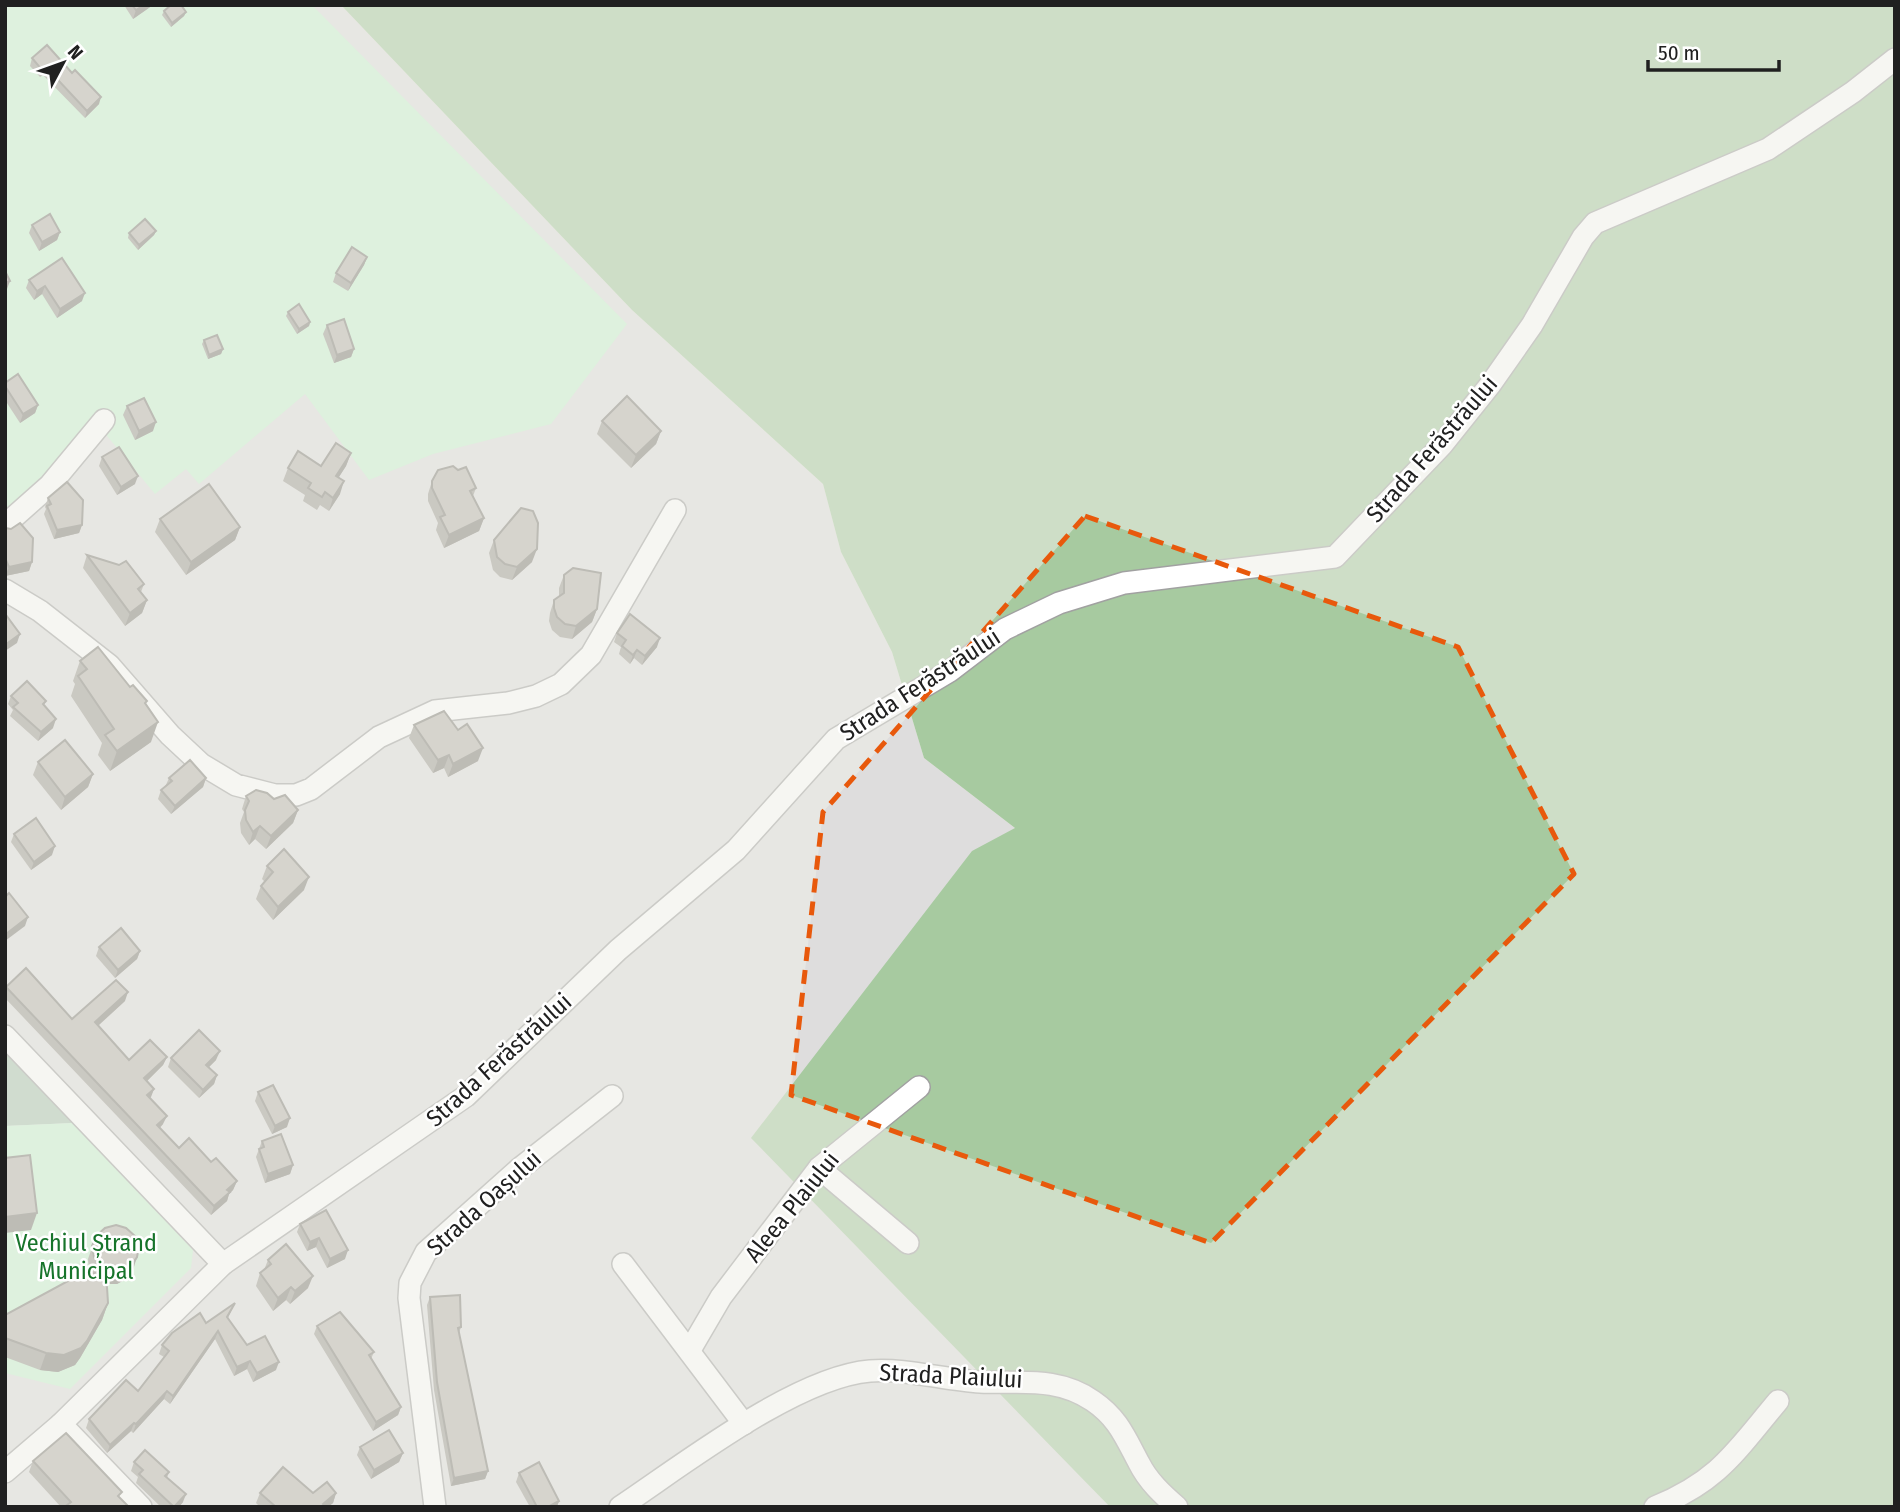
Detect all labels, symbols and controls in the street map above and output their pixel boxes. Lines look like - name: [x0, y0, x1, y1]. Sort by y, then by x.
- north arrow: [28, 28, 98, 98]
- scale bar: [1648, 28, 1779, 72]
- text: N: [63, 40, 88, 64]
- text: 50 m: [1658, 40, 1700, 66]
- street label: Strada Ferăstrăului: [1361, 370, 1503, 528]
- street label: Strada Ferăstrăului: [835, 623, 1005, 747]
- street label: Strada Ferăstrăului: [421, 988, 577, 1132]
- street label: Strada Oașului: [421, 1145, 547, 1262]
- street label: Aleea Plaiului: [739, 1146, 845, 1268]
- park label: Vechiul Ștrand Municipal: [15, 1229, 157, 1285]
- street label: Strada Plaiului: [879, 1358, 1023, 1394]

